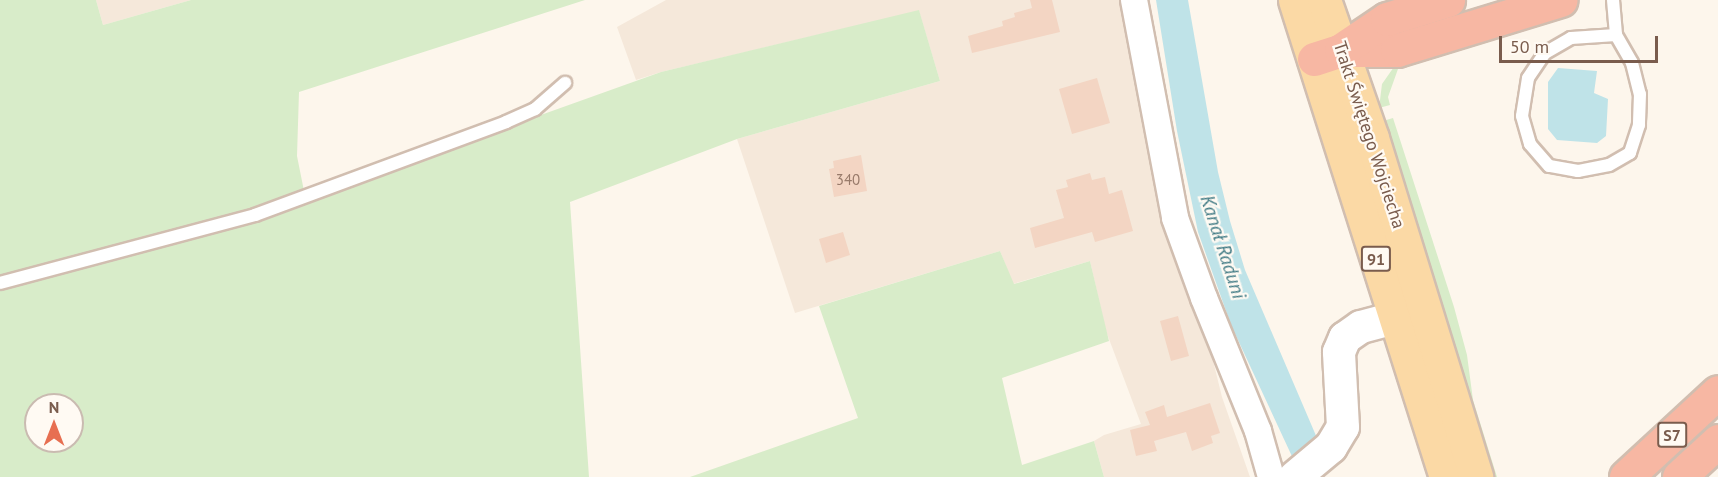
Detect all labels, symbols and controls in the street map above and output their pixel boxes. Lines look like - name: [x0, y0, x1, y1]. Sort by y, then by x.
- scale bar: [1502, 24, 1661, 62]
- text: 50 m: [1510, 35, 1549, 58]
- street label: Trakt Świętego Wojciecha: [1328, 39, 1410, 231]
- house number: 340: [836, 171, 860, 189]
- water label: Kanał Raduni: [1195, 192, 1251, 302]
- road number: 91: [1360, 246, 1392, 272]
- north arrow: [24, 393, 84, 453]
- text: N: [49, 397, 59, 417]
- road number: S7: [1657, 422, 1687, 448]

